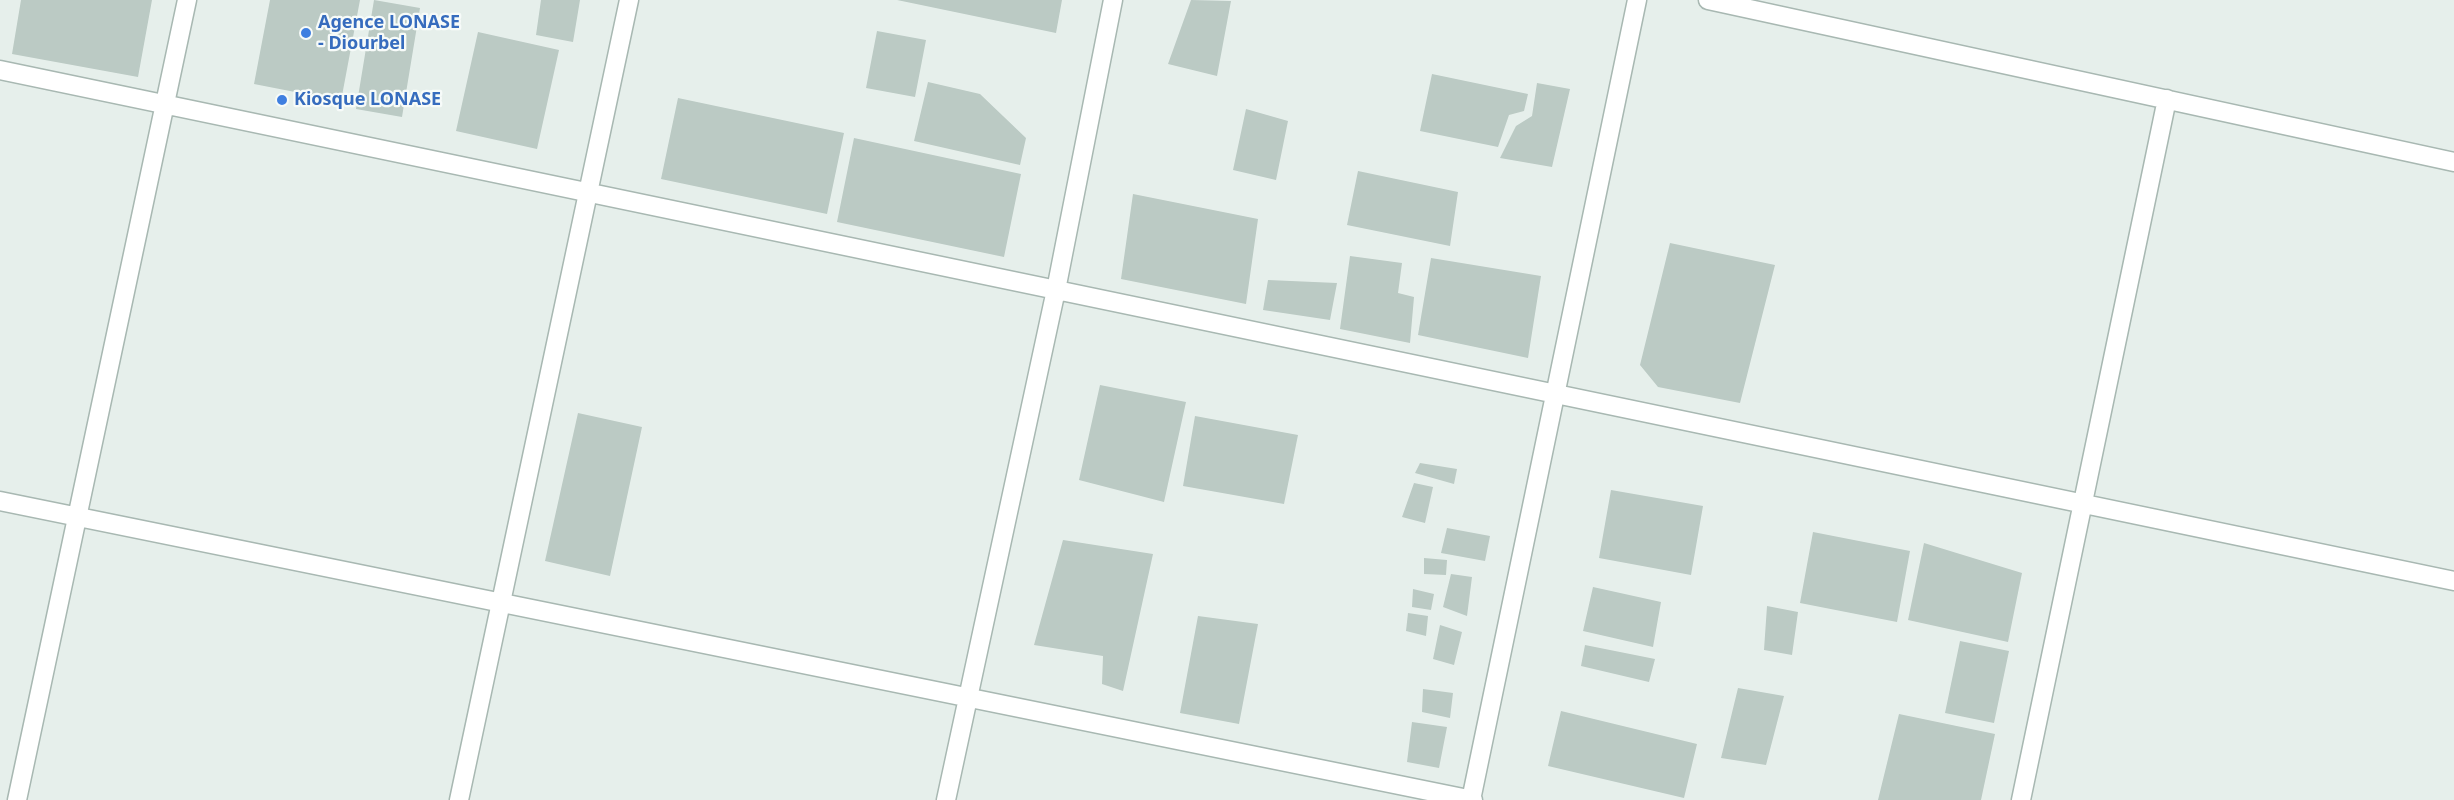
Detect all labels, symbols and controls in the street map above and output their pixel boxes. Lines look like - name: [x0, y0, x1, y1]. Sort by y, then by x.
- place label: Agence LONASE - Diourbel: [318, 12, 460, 54]
- marker: Agence LONASE - Diourbel: [299, 26, 313, 40]
- place label: Kiosque LONASE: [294, 89, 441, 111]
- marker: Kiosque LONASE: [275, 93, 289, 107]

